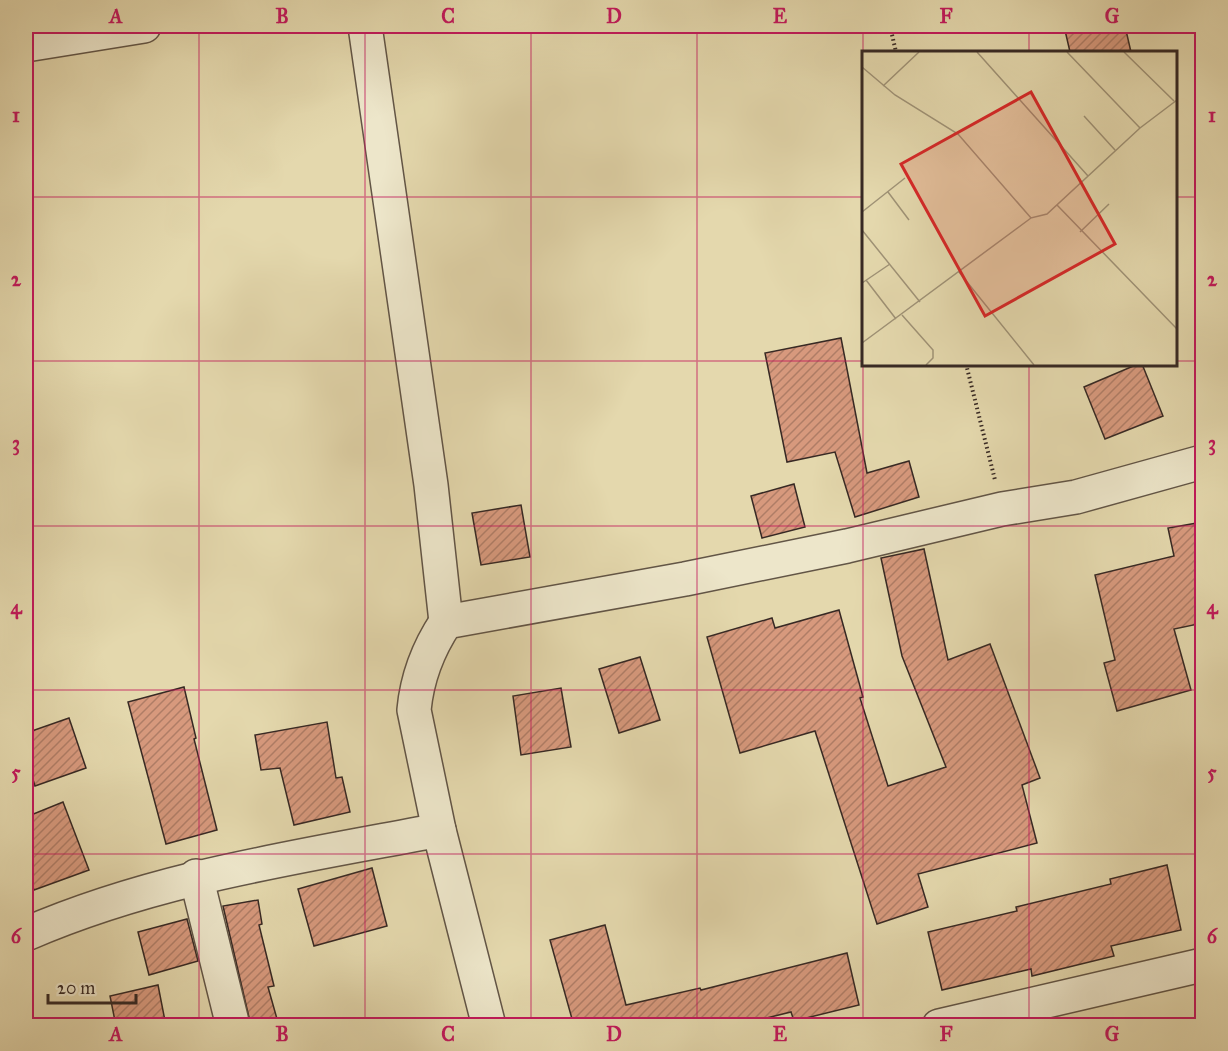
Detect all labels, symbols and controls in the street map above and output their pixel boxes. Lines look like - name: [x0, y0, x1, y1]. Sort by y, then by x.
- text: A: [107, 4, 123, 28]
- text: B: [275, 4, 289, 28]
- text: C: [441, 4, 455, 28]
- text: D: [606, 4, 622, 28]
- text: E: [773, 4, 788, 28]
- text: F: [939, 4, 953, 28]
- text: G: [1105, 4, 1120, 28]
- inset map: [862, 51, 1177, 366]
- text: 1: [12, 103, 20, 127]
- text: 1: [1208, 103, 1216, 127]
- text: 2: [11, 267, 22, 291]
- text: 2: [1207, 267, 1218, 291]
- text: 3: [12, 431, 20, 456]
- text: 3: [1208, 431, 1216, 456]
- text: 4: [10, 595, 22, 620]
- text: 4: [1206, 595, 1218, 620]
- text: 5: [11, 760, 21, 784]
- text: 5: [1207, 760, 1217, 784]
- text: 6: [11, 924, 23, 948]
- text: 6: [1207, 924, 1219, 948]
- scale bar: [48, 967, 136, 1005]
- text: 20 m: [57, 977, 95, 999]
- text: A: [107, 1022, 123, 1046]
- text: B: [275, 1022, 289, 1046]
- text: C: [441, 1022, 455, 1046]
- text: D: [606, 1022, 622, 1046]
- text: E: [773, 1022, 788, 1046]
- text: F: [939, 1022, 953, 1046]
- text: G: [1105, 1022, 1120, 1046]

